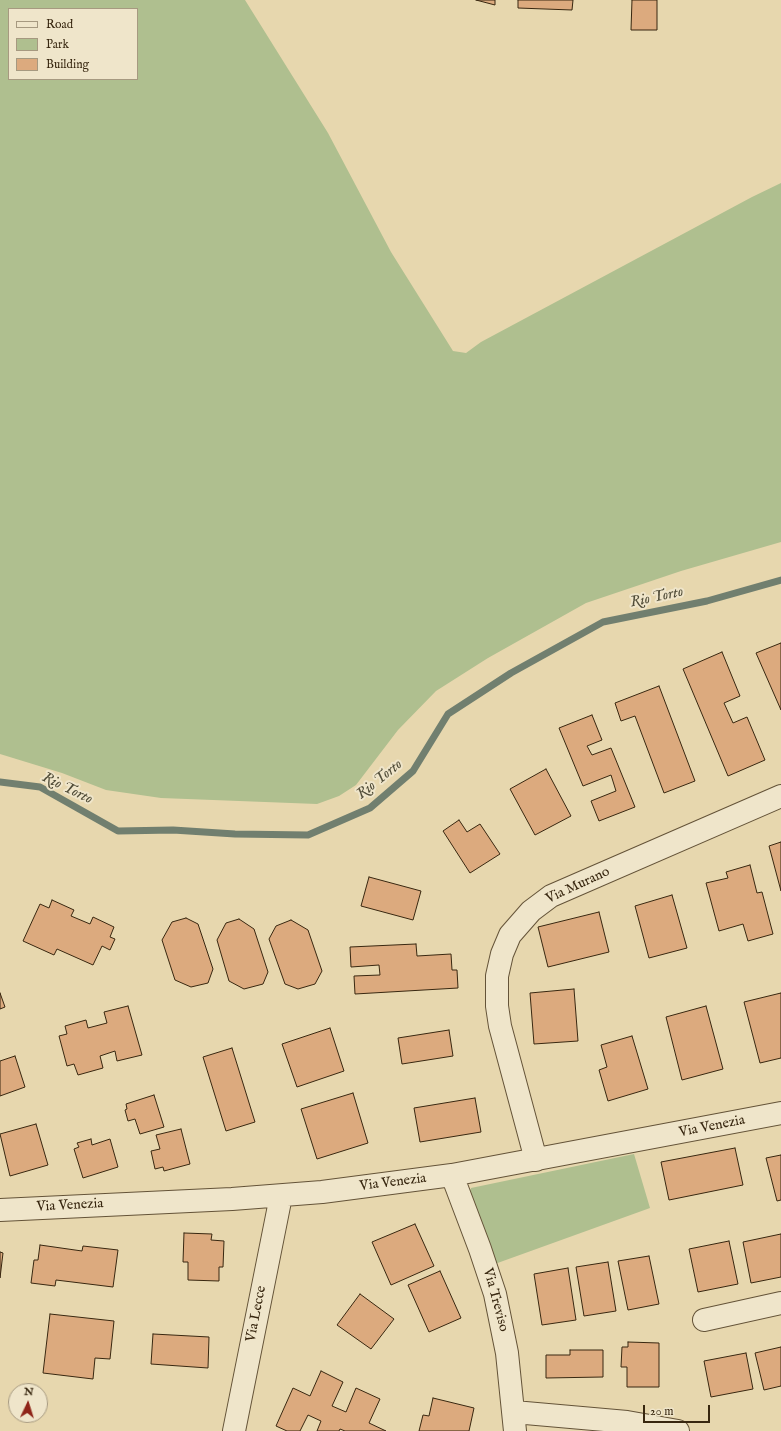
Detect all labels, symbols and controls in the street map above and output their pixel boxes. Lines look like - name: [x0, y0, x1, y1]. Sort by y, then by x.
- legend: [8, 8, 138, 80]
- text: Road: [46, 17, 73, 32]
- text: Park: [46, 37, 69, 52]
- text: Building: [46, 57, 89, 72]
- water label: Rio Torto: [629, 584, 685, 612]
- water label: Rio Torto: [353, 756, 407, 804]
- water label: Rio Torto: [39, 769, 95, 809]
- street label: Via Murano: [543, 864, 613, 908]
- street label: Via Venezia: [677, 1112, 747, 1142]
- street label: Via Venezia: [359, 1171, 427, 1195]
- street label: Via Venezia: [36, 1196, 104, 1216]
- street label: Via Treviso: [478, 1266, 512, 1334]
- street label: Via Lecce: [243, 1284, 271, 1344]
- north arrow: [8, 1383, 48, 1423]
- text: N: [24, 1385, 34, 1399]
- scale bar: [645, 1397, 712, 1423]
- text: 20 m: [650, 1404, 673, 1419]

